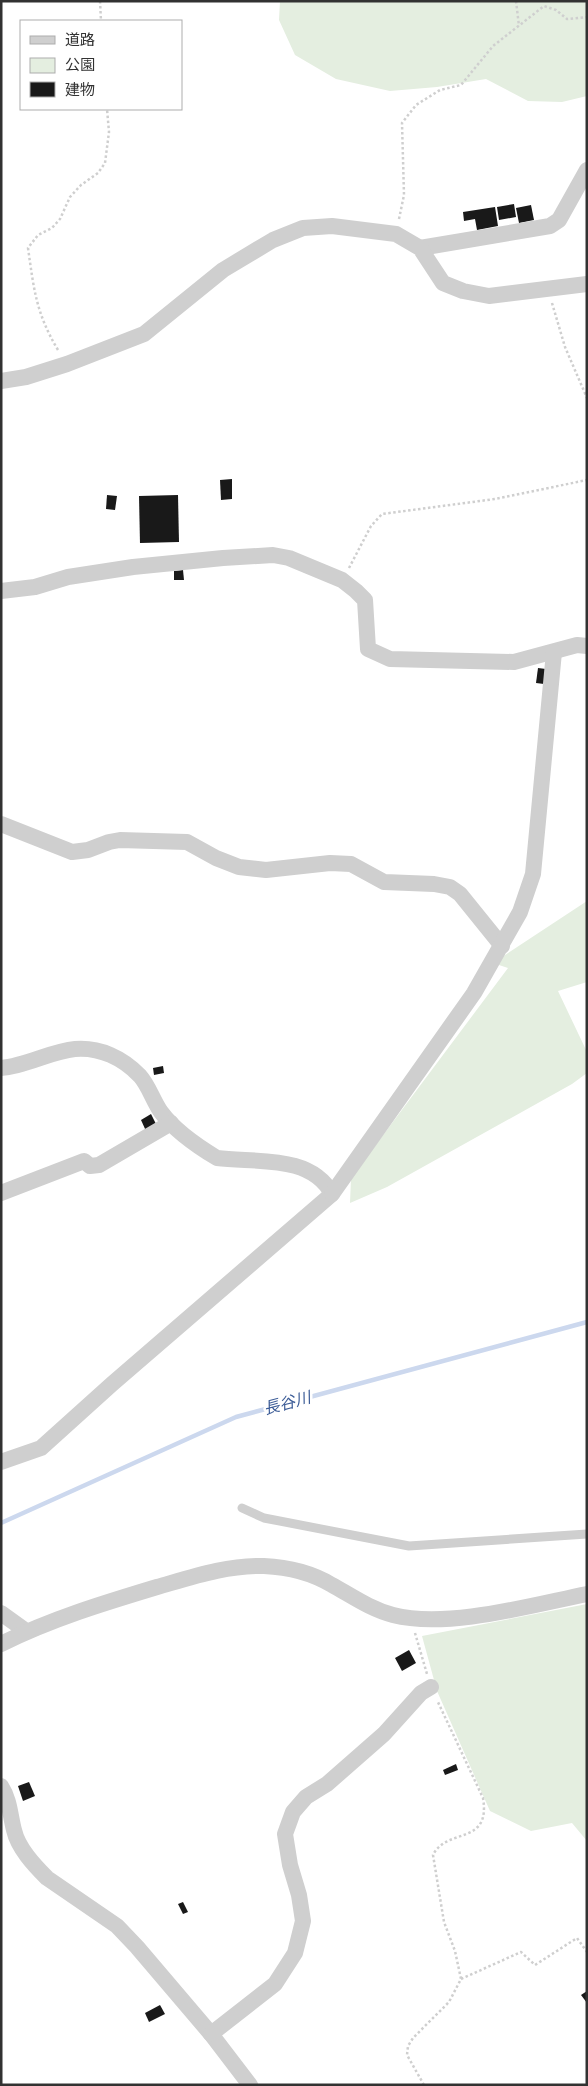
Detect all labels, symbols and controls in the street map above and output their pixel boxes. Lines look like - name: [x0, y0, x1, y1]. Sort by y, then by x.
- legend: [20, 20, 182, 110]
- text: 道路: [65, 30, 95, 49]
- text: 公園: [65, 55, 95, 74]
- text: 建物: [65, 80, 95, 99]
- water label: 長谷川: [261, 1387, 315, 1418]

